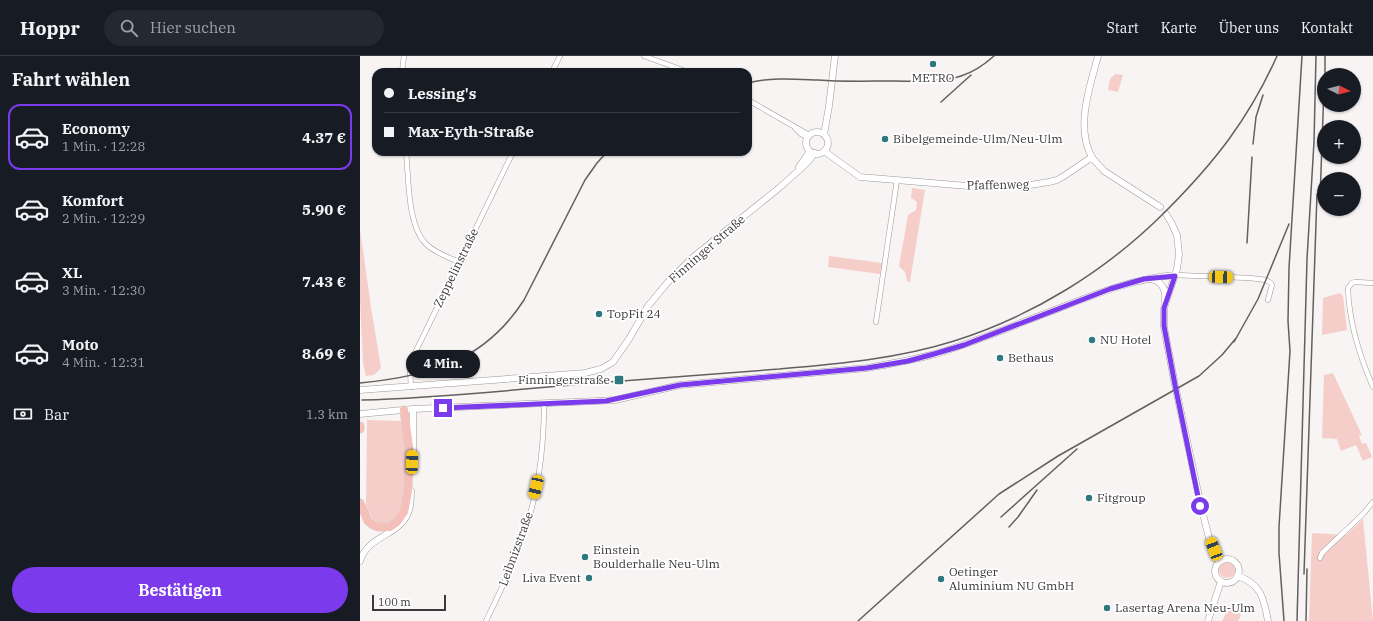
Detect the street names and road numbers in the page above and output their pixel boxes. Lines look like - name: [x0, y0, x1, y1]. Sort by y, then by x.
- street label: Pfaffenweg: [967, 176, 1030, 193]
- street label: Finninger Straße: [666, 211, 748, 286]
- street label: Zeppelinstraße: [430, 226, 481, 310]
- street label: Leibnizstraße: [495, 510, 536, 588]

